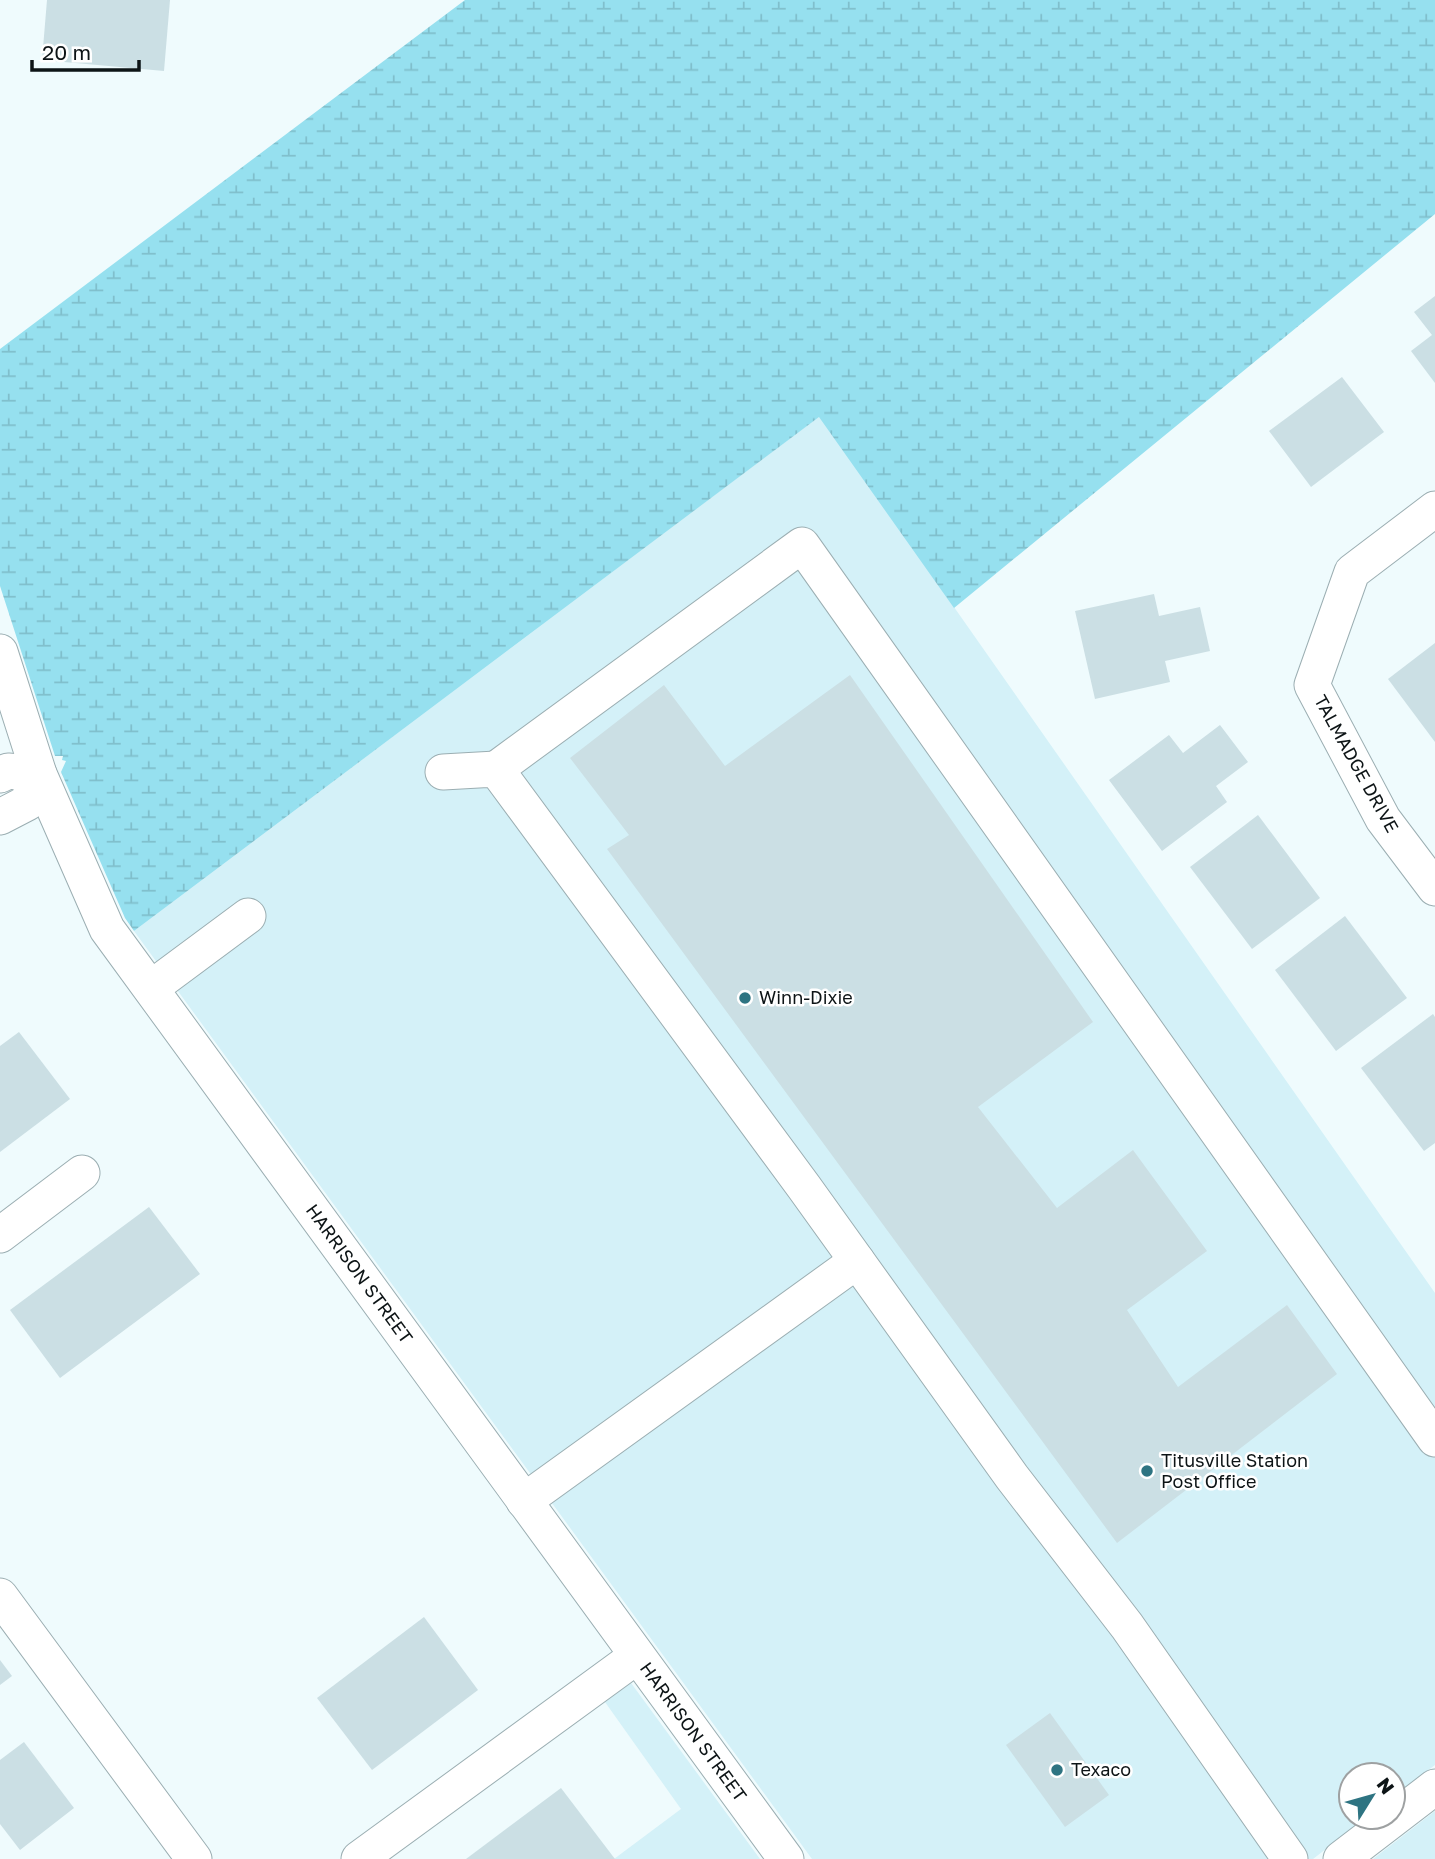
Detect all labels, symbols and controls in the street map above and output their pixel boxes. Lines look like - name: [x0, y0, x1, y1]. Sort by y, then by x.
- scale bar: [32, 28, 138, 72]
- text: 20 m: [42, 39, 91, 65]
- street label: TALMADGE DRIVE: [1310, 691, 1404, 836]
- place label: Winn-Dixie: [759, 986, 853, 1008]
- marker: Winn-Dixie: [737, 990, 753, 1006]
- street label: HARRISON STREET: [302, 1199, 418, 1347]
- place label: Titusville Station Post Office: [1161, 1449, 1308, 1492]
- marker: Titusville Station Post Office: [1139, 1463, 1155, 1479]
- street label: HARRISON STREET: [636, 1657, 752, 1805]
- place label: Texaco: [1071, 1758, 1131, 1780]
- north arrow: [1337, 1761, 1407, 1831]
- marker: Texaco: [1049, 1762, 1065, 1778]
- text: N: [1372, 1773, 1400, 1798]

